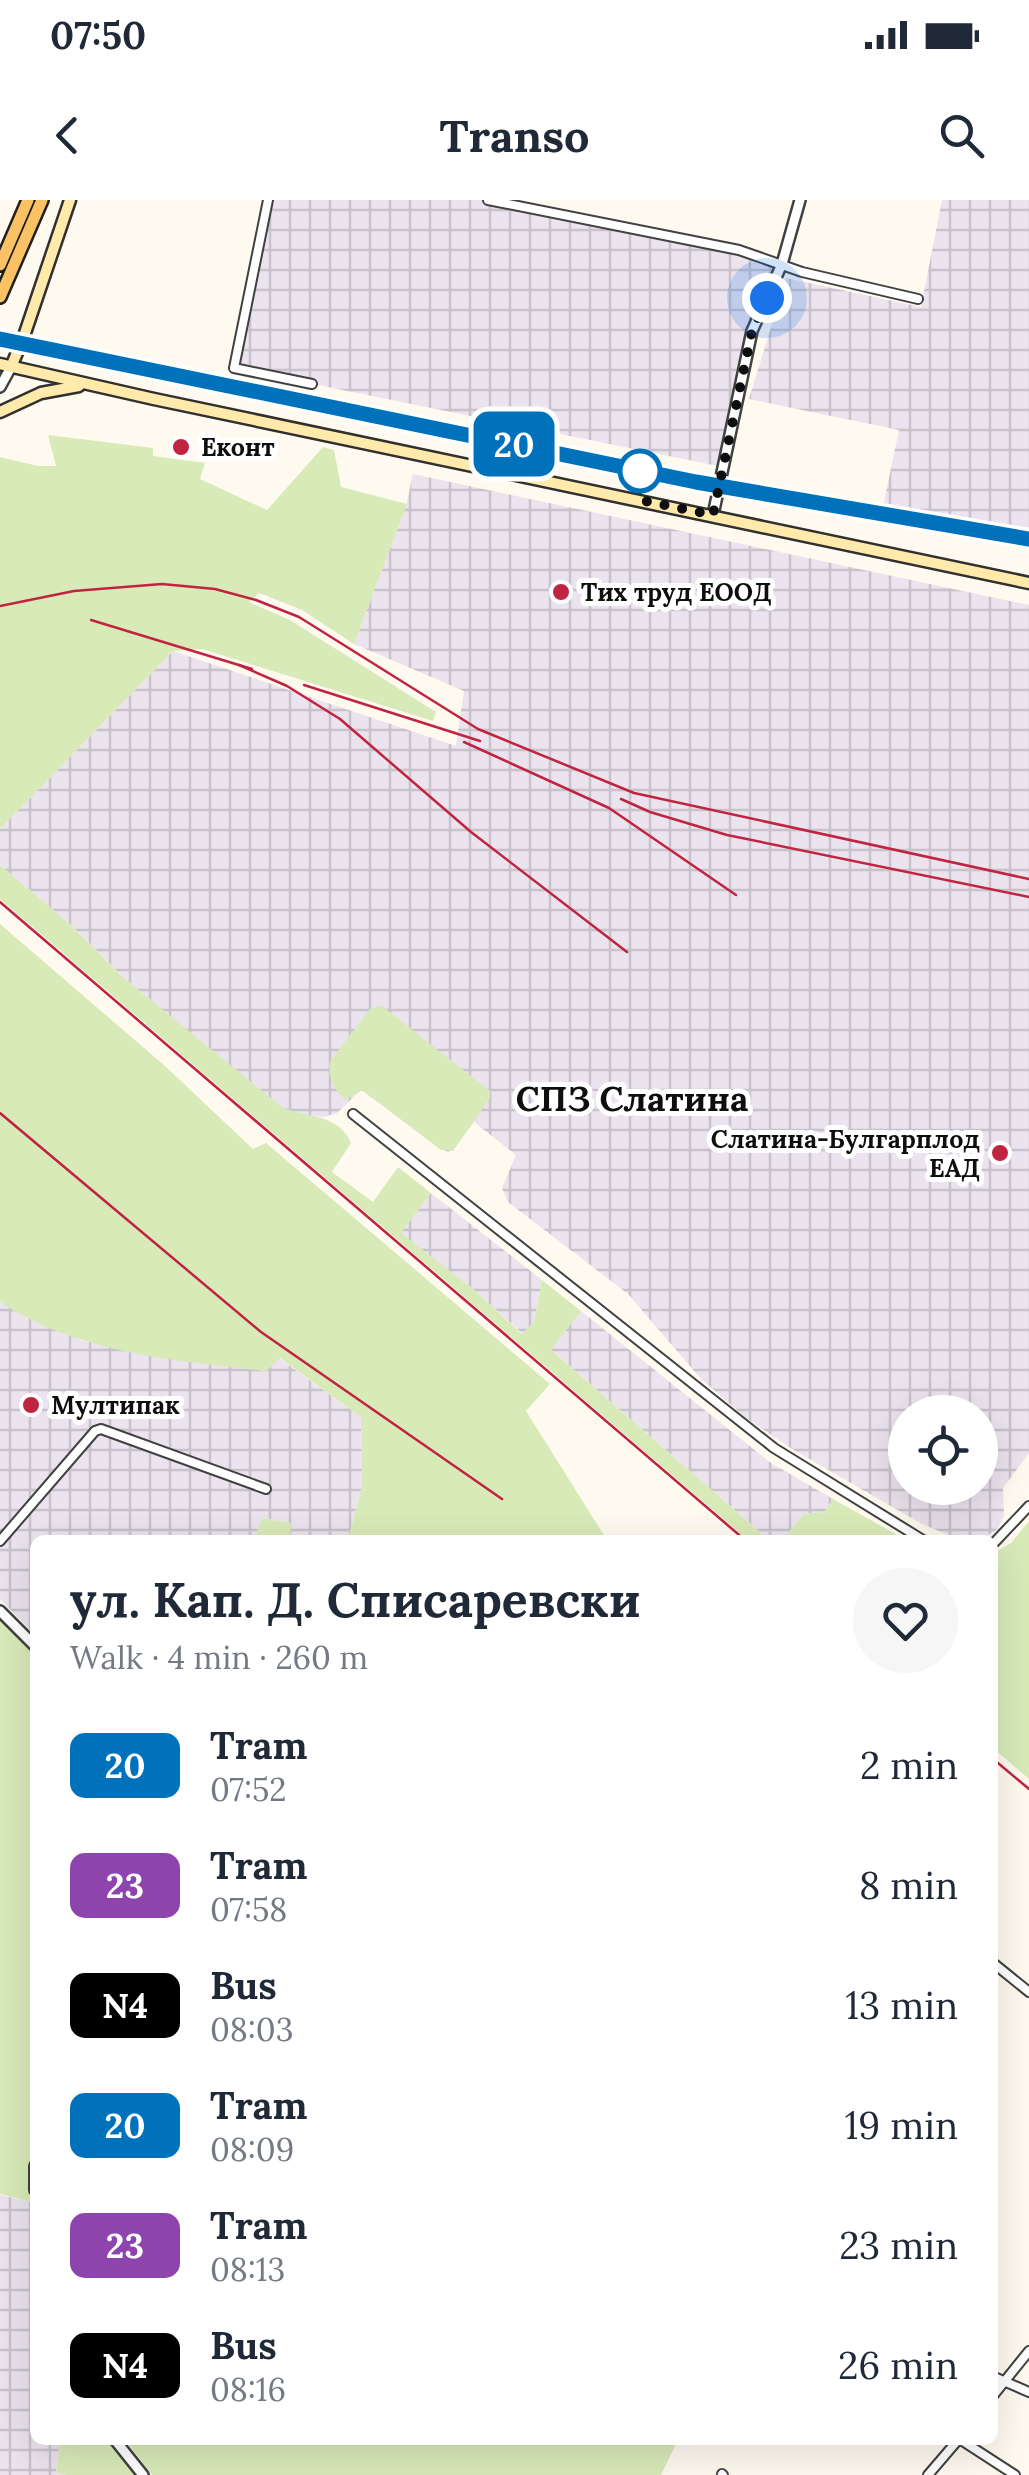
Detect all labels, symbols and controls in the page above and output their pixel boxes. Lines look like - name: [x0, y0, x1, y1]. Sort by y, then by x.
- text: 07:50: [50, 11, 146, 59]
- text: Transo: [439, 107, 590, 164]
- icon: back: [40, 108, 95, 163]
- icon: search: [934, 108, 989, 163]
- your location: [742, 273, 792, 323]
- line badge: 20: [469, 412, 559, 476]
- text: 20: [494, 422, 534, 467]
- place label: Еконт: [201, 431, 275, 463]
- marker: Еконт: [170, 436, 192, 458]
- unlabelled marker: [619, 450, 661, 492]
- place label: Тих труд ЕООД: [581, 576, 772, 608]
- marker: Тих труд ЕООД: [550, 581, 572, 603]
- district label: СПЗ Слатина: [516, 1076, 748, 1121]
- place label: Слатина-Булгарплод ЕАД: [711, 1123, 980, 1184]
- marker: Слатина-Булгарплод ЕАД: [989, 1142, 1011, 1164]
- place label: Мултипак: [51, 1389, 180, 1421]
- marker: Мултипак: [20, 1394, 42, 1416]
- map controls: [888, 1395, 998, 1505]
- button: locate: [888, 1395, 998, 1505]
- button: heart: [853, 1568, 958, 1673]
- text: ул. Кап. Д. Списаревски: [70, 1569, 640, 1630]
- text: Walk · 4 min · 260 m: [70, 1637, 368, 1678]
- text: Tram: [210, 1721, 307, 1769]
- text: 2 min: [860, 1741, 958, 1789]
- text: 20: [105, 1743, 145, 1788]
- text: 07:52: [210, 1769, 287, 1810]
- text: Tram: [210, 1841, 307, 1889]
- text: 8 min: [859, 1861, 958, 1909]
- text: 23: [106, 1863, 144, 1908]
- text: 07:58: [210, 1889, 287, 1930]
- text: Bus: [210, 1961, 277, 2009]
- text: 13 min: [845, 1981, 958, 2029]
- text: N4: [102, 1983, 148, 2028]
- text: 08:03: [210, 2009, 294, 2050]
- text: Tram: [210, 2081, 307, 2129]
- text: 19 min: [844, 2101, 958, 2149]
- text: 20: [105, 2103, 145, 2148]
- text: 08:09: [210, 2129, 294, 2170]
- text: Tram: [210, 2201, 307, 2249]
- text: 23 min: [839, 2221, 958, 2269]
- text: 23: [106, 2223, 144, 2268]
- text: 08:13: [210, 2249, 285, 2290]
- text: Bus: [210, 2321, 277, 2369]
- text: 26 min: [838, 2341, 958, 2389]
- text: N4: [102, 2343, 148, 2388]
- text: 08:16: [210, 2369, 286, 2410]

